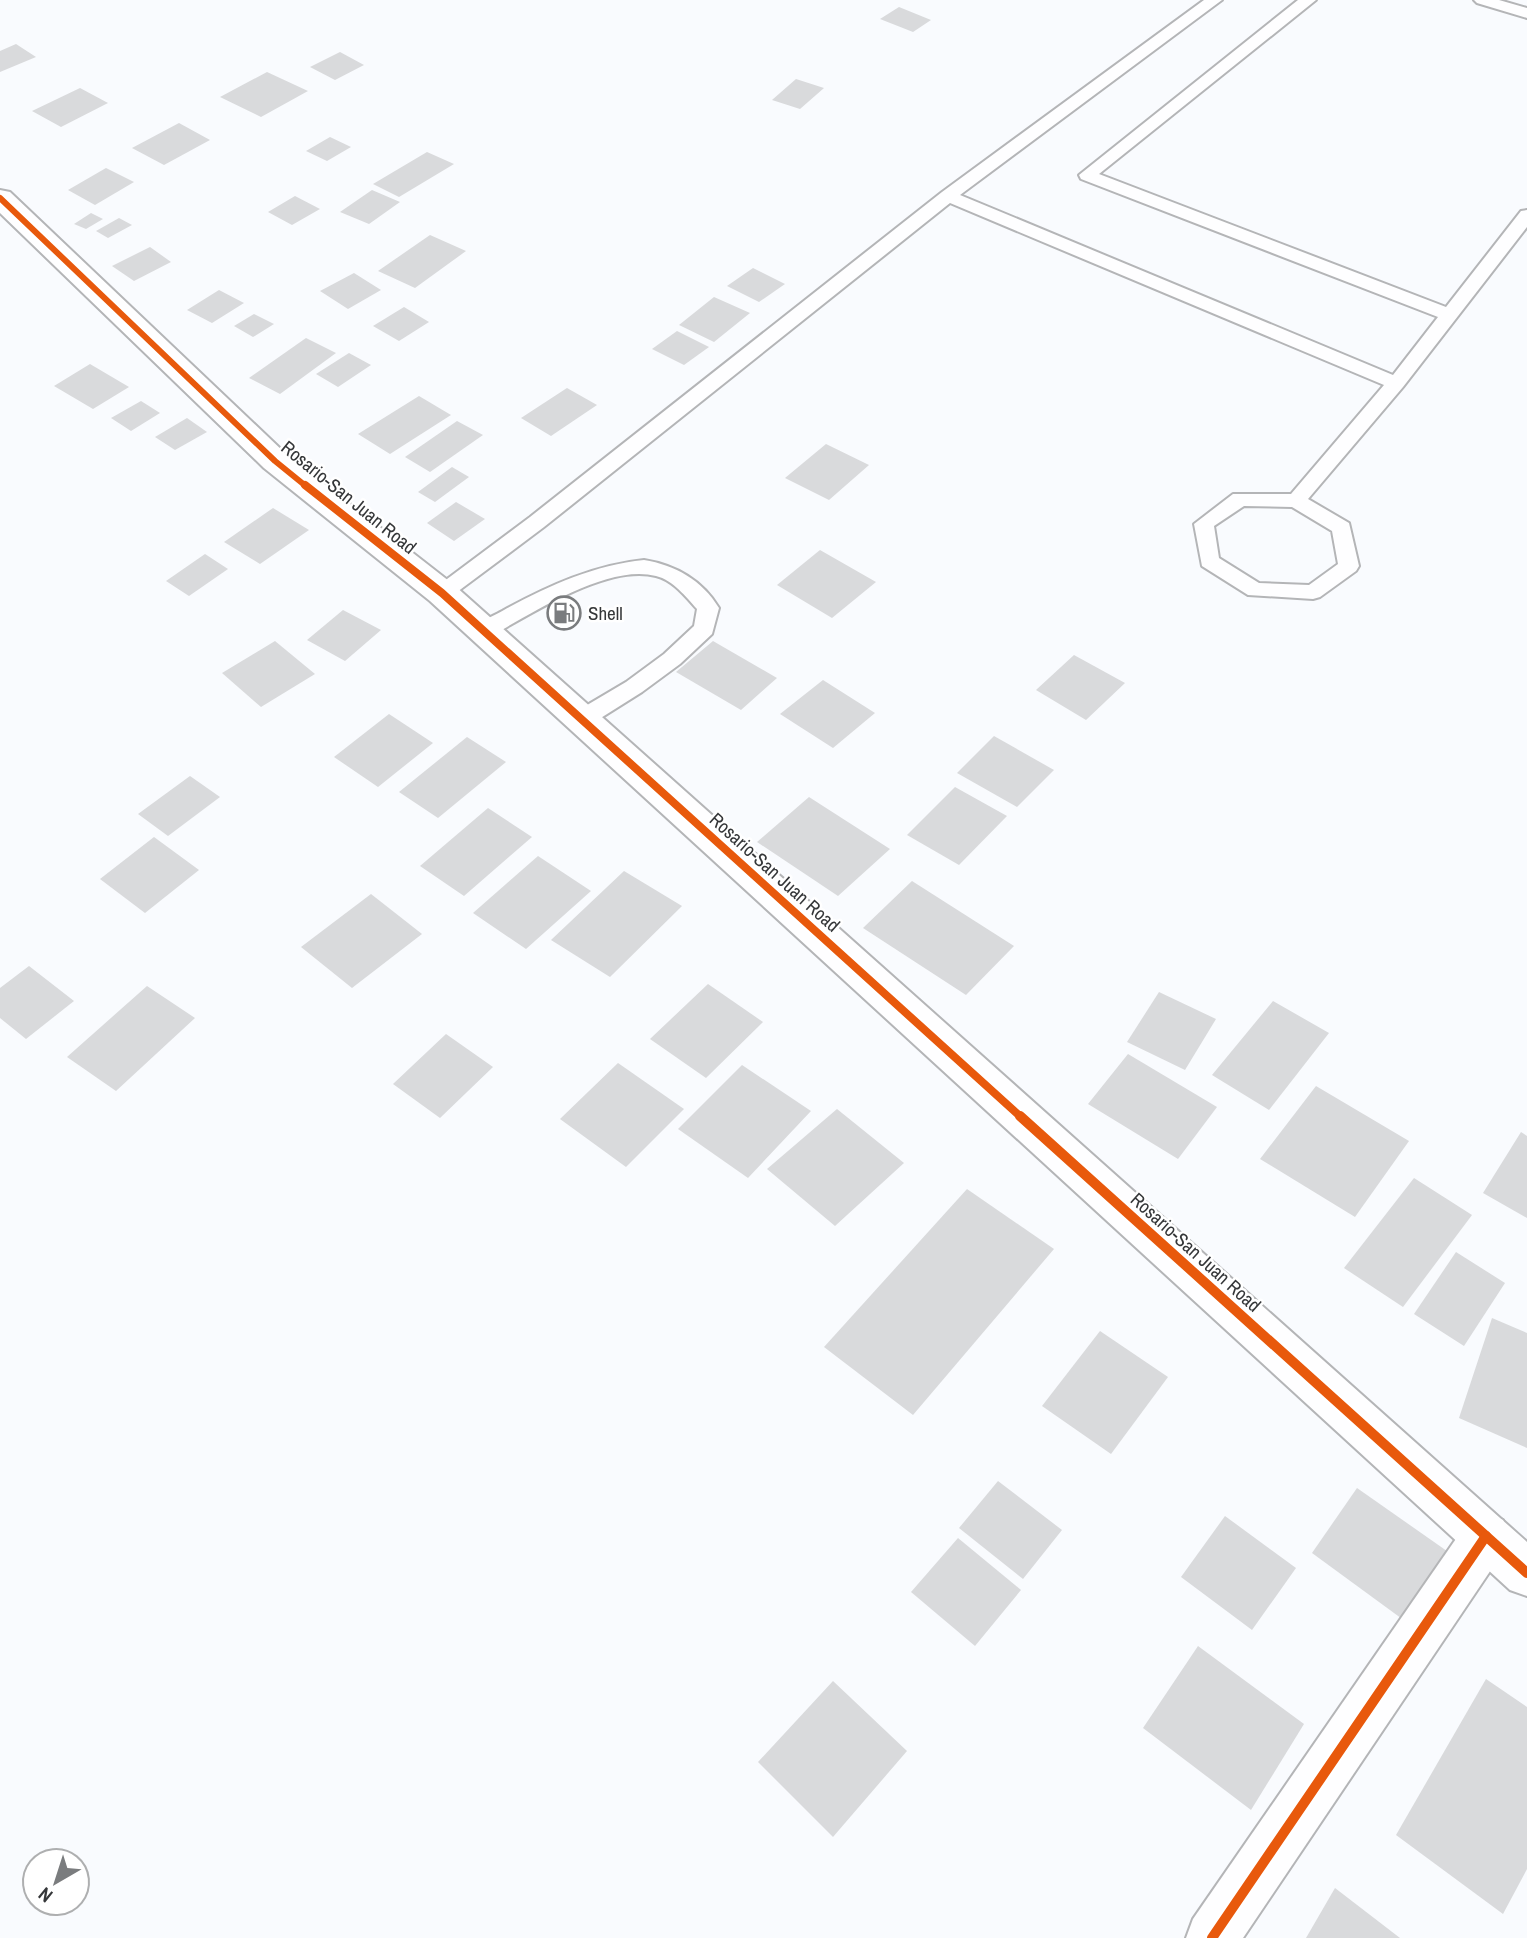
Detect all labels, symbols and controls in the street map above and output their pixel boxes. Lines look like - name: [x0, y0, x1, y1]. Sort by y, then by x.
- street label: Rosario-San Juan Road: [276, 434, 422, 560]
- fuel station icon: Shell: [545, 594, 583, 632]
- place label: Shell: [588, 600, 623, 626]
- street label: Rosario-San Juan Road: [704, 806, 846, 938]
- street label: Rosario-San Juan Road: [1125, 1186, 1267, 1318]
- north arrow: [21, 1847, 91, 1917]
- text: N: [33, 1882, 58, 1909]

